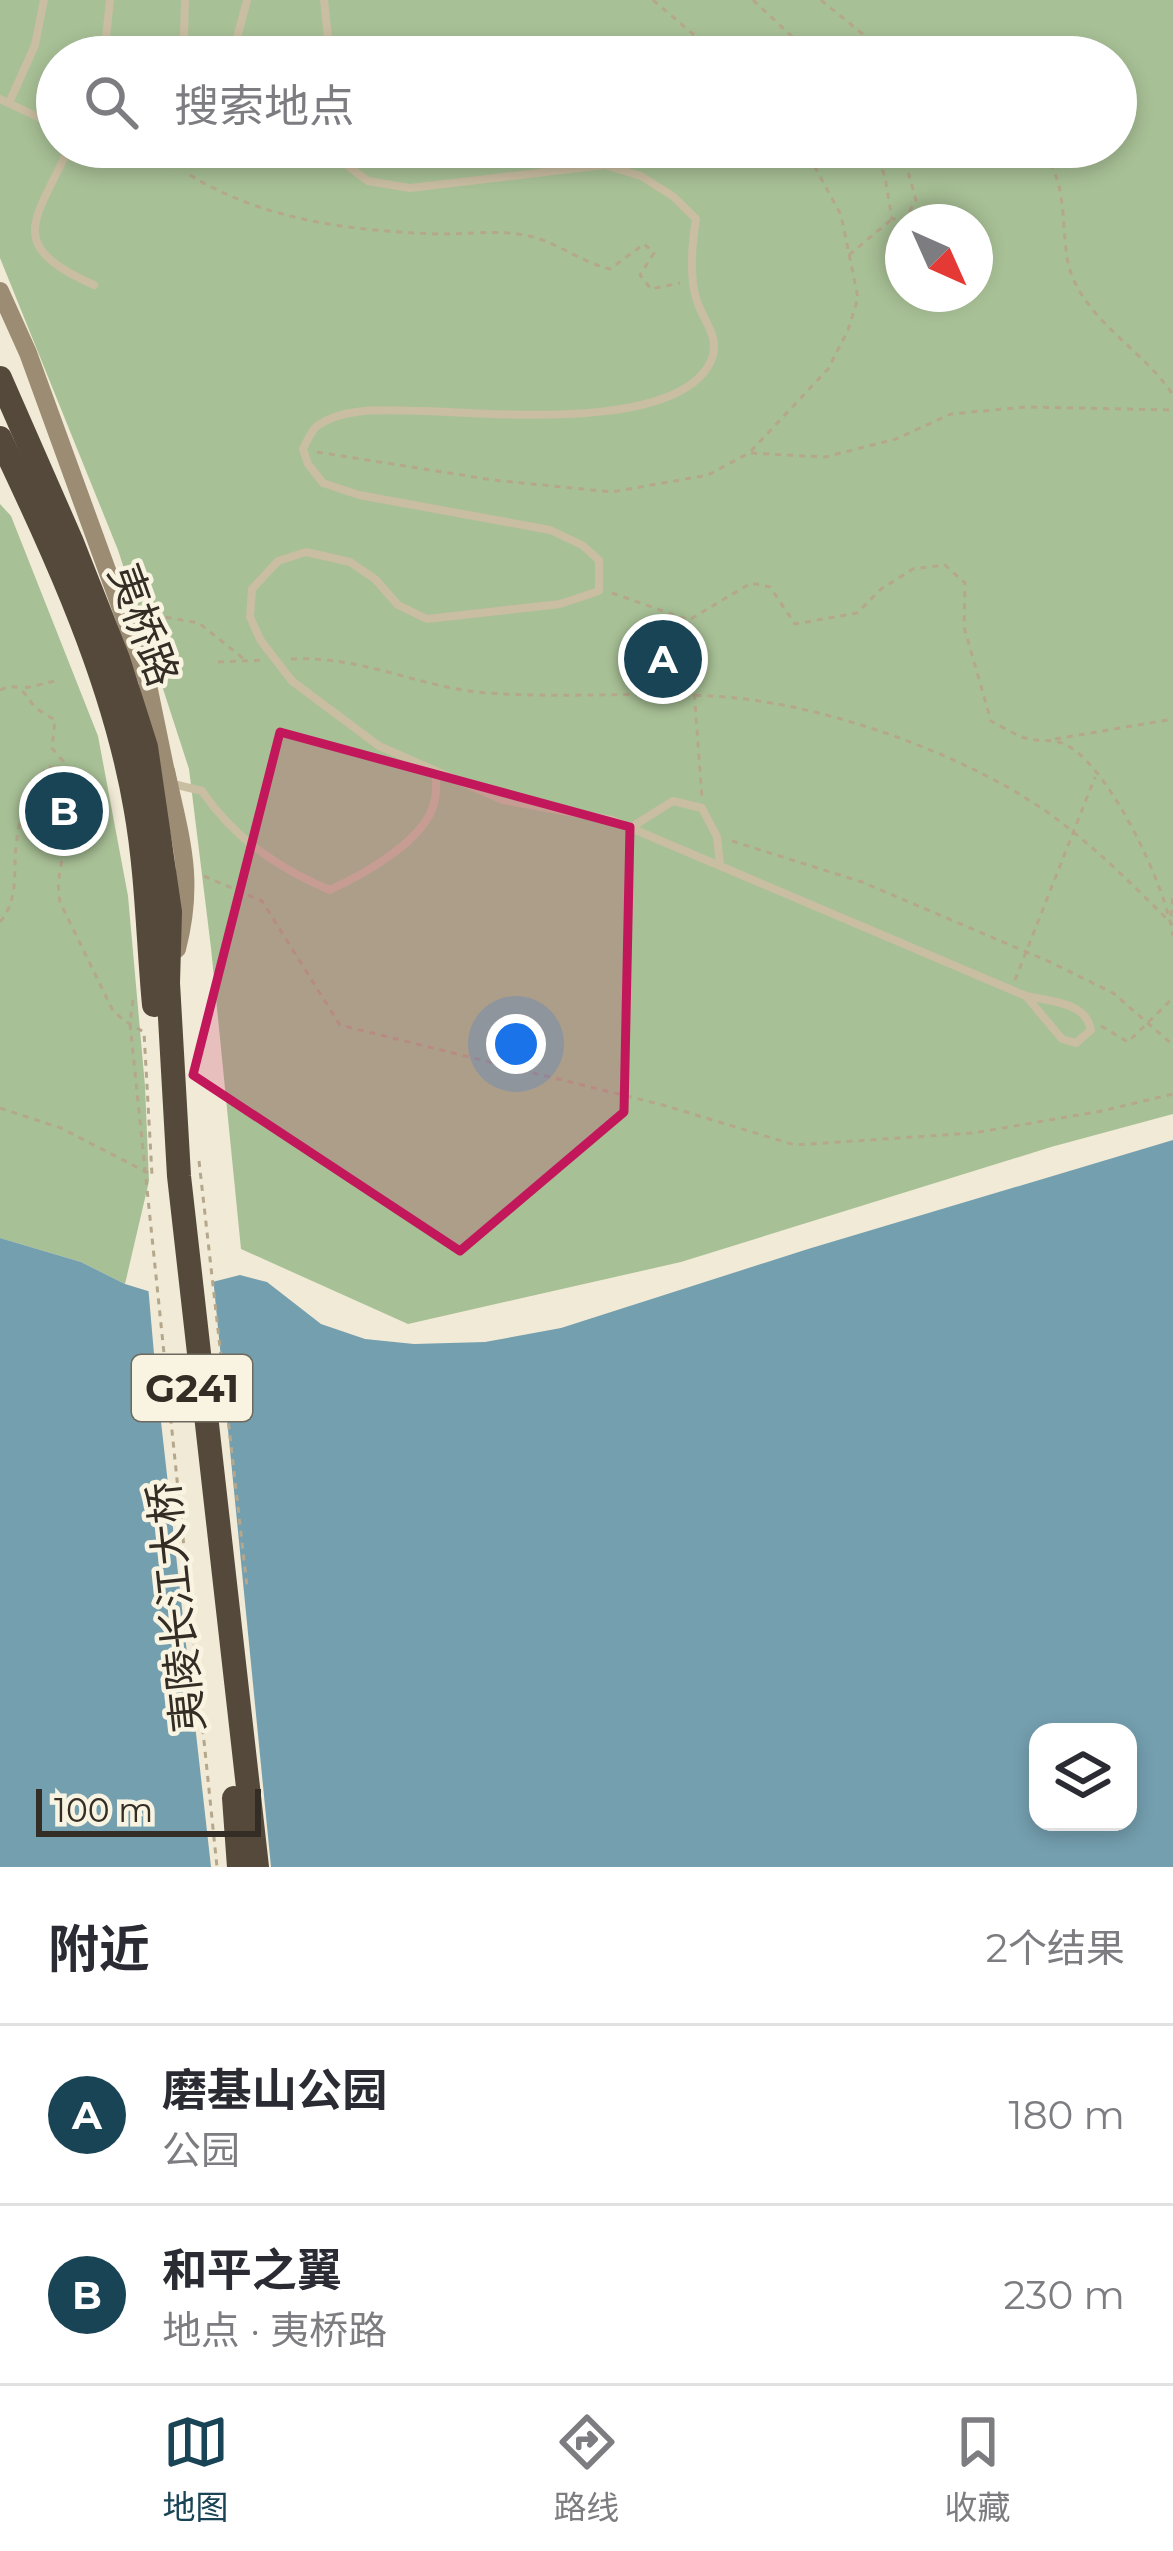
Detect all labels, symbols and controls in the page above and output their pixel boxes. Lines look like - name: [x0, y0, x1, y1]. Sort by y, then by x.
- search box: [36, 36, 1137, 168]
- icon: search: [78, 69, 144, 135]
- text: 搜索地点: [174, 78, 354, 133]
- north arrow: [885, 204, 993, 312]
- street label: 夷桥路: [98, 557, 190, 693]
- pin: A: [624, 614, 702, 704]
- pin: B: [25, 766, 103, 856]
- your location: [486, 1014, 546, 1074]
- road number: G241: [132, 1355, 252, 1421]
- street label: 夷陵长江大桥: [137, 1479, 215, 1735]
- map controls: [1029, 1723, 1137, 1831]
- button: layers: [1029, 1723, 1137, 1831]
- scale bar: [36, 1783, 261, 1836]
- text: 100 m: [54, 1790, 153, 1830]
- text: 附近: [48, 1918, 150, 1980]
- text: 2个结果: [986, 1924, 1125, 1972]
- text: 磨基山公园: [162, 2062, 387, 2117]
- text: A: [72, 2091, 102, 2139]
- text: 180 m: [1009, 2091, 1125, 2139]
- text: 公园: [162, 2126, 240, 2174]
- text: 和平之翼: [162, 2242, 342, 2297]
- text: B: [72, 2271, 102, 2319]
- text: 230 m: [1003, 2271, 1125, 2319]
- text: 地点 · 夷桥路: [162, 2306, 387, 2354]
- tab: 地图: [163, 2409, 229, 2529]
- tab: 路线: [554, 2409, 620, 2529]
- tab: 收藏: [945, 2409, 1011, 2529]

